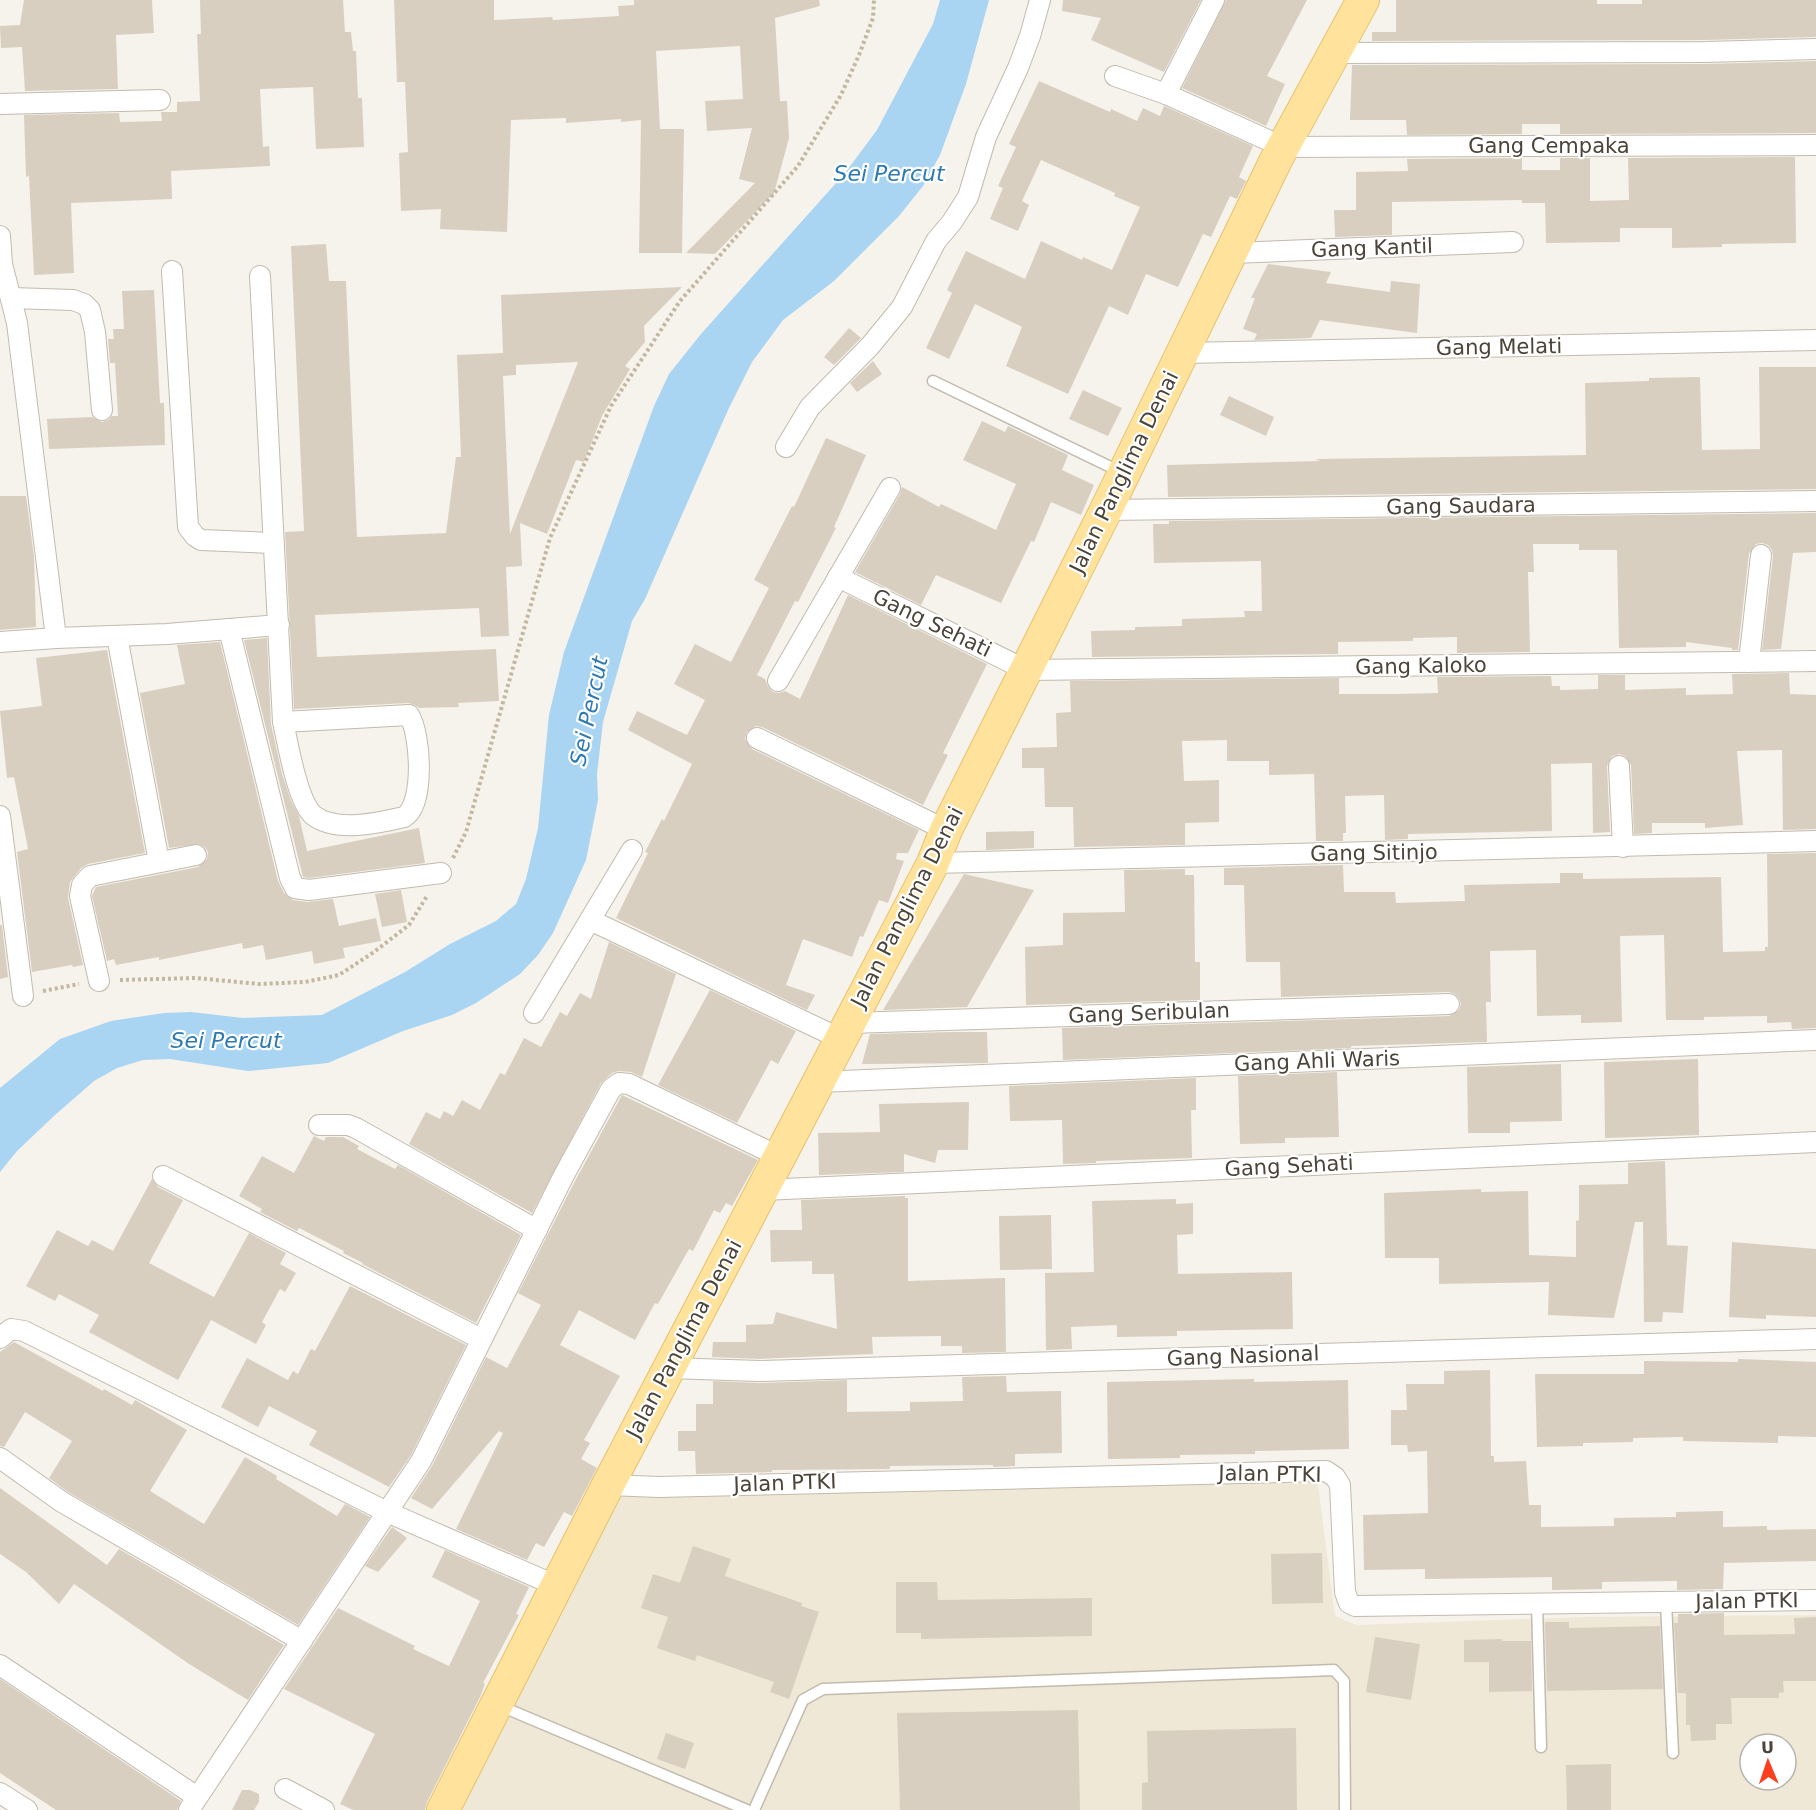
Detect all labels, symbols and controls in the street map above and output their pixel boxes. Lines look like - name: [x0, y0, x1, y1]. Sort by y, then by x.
- street label: Gang Cempaka: [1468, 134, 1630, 158]
- water label: Sei Percut: [833, 161, 946, 186]
- street label: Gang Kantil: [1311, 234, 1433, 262]
- street label: Gang Melati: [1436, 334, 1562, 360]
- street label: Jalan Panglima Denai: [1064, 367, 1183, 579]
- street label: Gang Saudara: [1386, 493, 1536, 519]
- street label: Gang Sehati: [869, 584, 995, 662]
- water label: Sei Percut: [565, 653, 613, 768]
- street label: Gang Kaloko: [1355, 653, 1487, 679]
- street label: Jalan Panglima Denai: [845, 803, 968, 1013]
- street label: Gang Sitinjo: [1310, 840, 1438, 866]
- street label: Gang Seribulan: [1068, 998, 1230, 1028]
- water label: Sei Percut: [170, 1028, 283, 1053]
- street label: Gang Ahli Waris: [1234, 1046, 1400, 1076]
- street label: Gang Sehati: [1224, 1151, 1354, 1181]
- street label: Jalan Panglima Denai: [620, 1235, 747, 1444]
- street label: Gang Nasional: [1166, 1341, 1320, 1371]
- street label: Jalan PTKI: [1216, 1461, 1322, 1487]
- street label: Jalan PTKI: [731, 1469, 837, 1497]
- street label: Jalan PTKI: [1693, 1588, 1799, 1614]
- north arrow: [1738, 1732, 1798, 1792]
- text: U: [1761, 1738, 1774, 1757]

